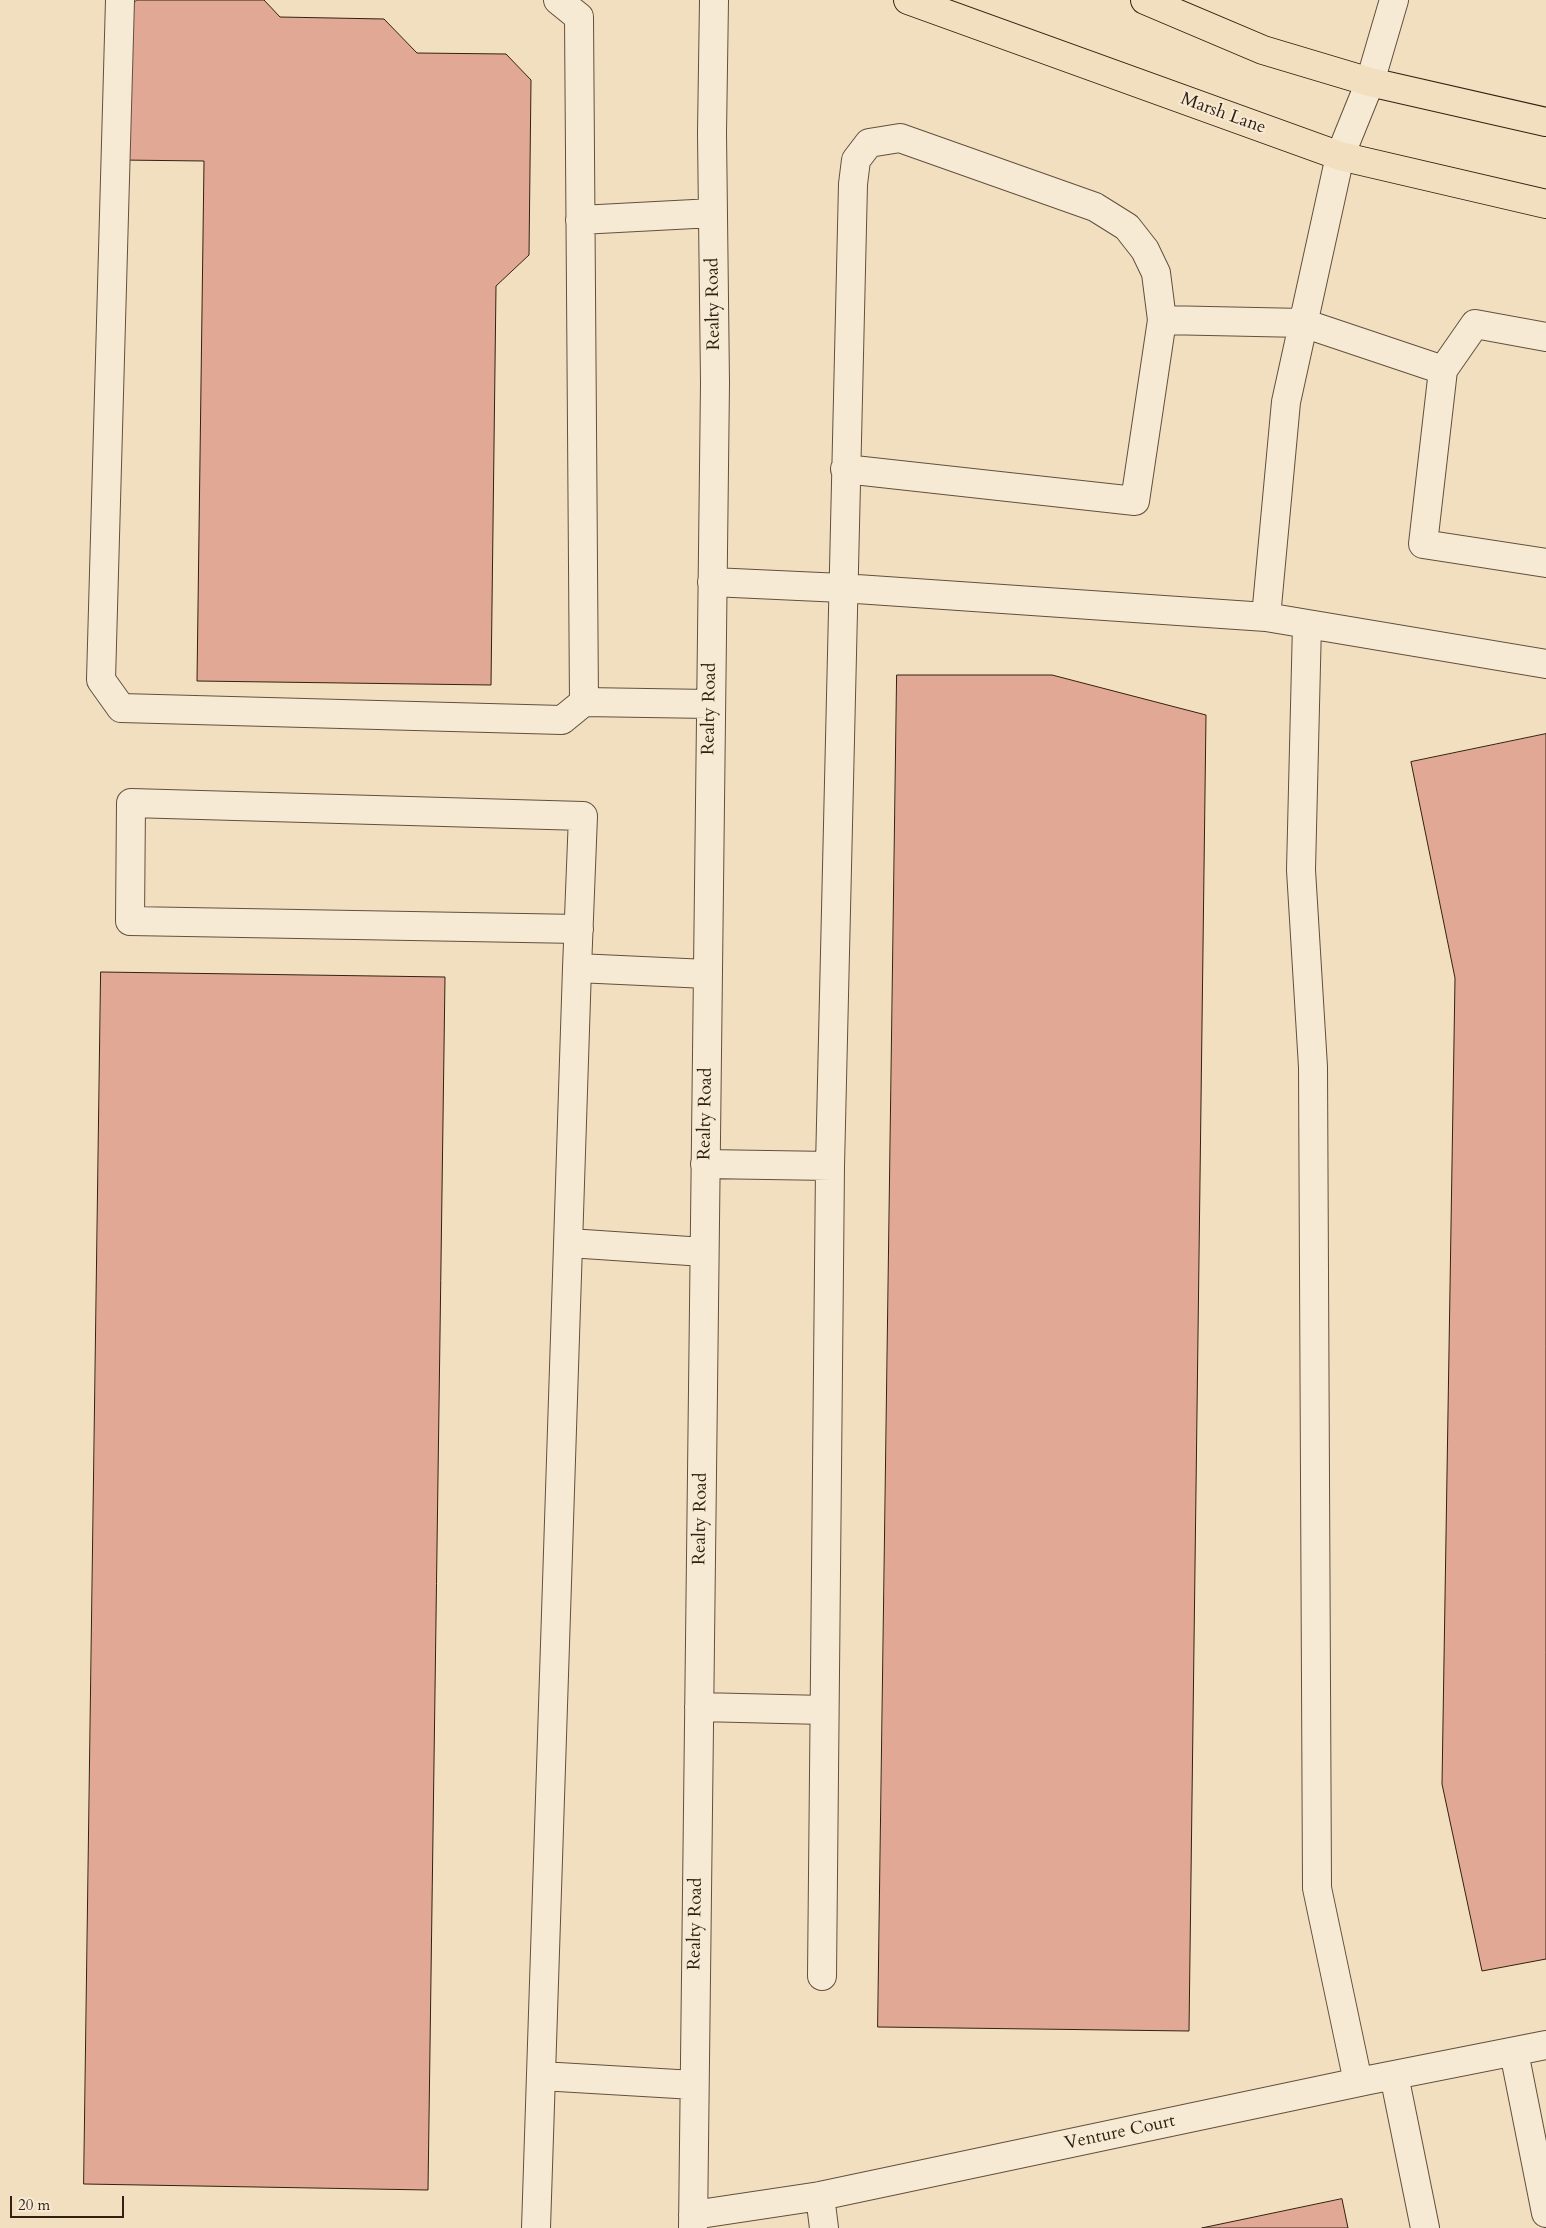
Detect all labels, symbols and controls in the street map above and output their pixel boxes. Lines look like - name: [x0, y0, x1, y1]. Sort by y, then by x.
- street label: Marsh Lane: [1177, 89, 1269, 139]
- street label: Realty Road: [702, 258, 726, 350]
- street label: Realty Road: [698, 663, 722, 755]
- street label: Realty Road: [694, 1068, 718, 1160]
- street label: Realty Road: [689, 1473, 713, 1565]
- street label: Realty Road: [684, 1878, 708, 1970]
- street label: Venture Court: [1063, 2111, 1177, 2155]
- scale bar: [12, 2186, 126, 2218]
- text: 20 m: [18, 2195, 50, 2215]

